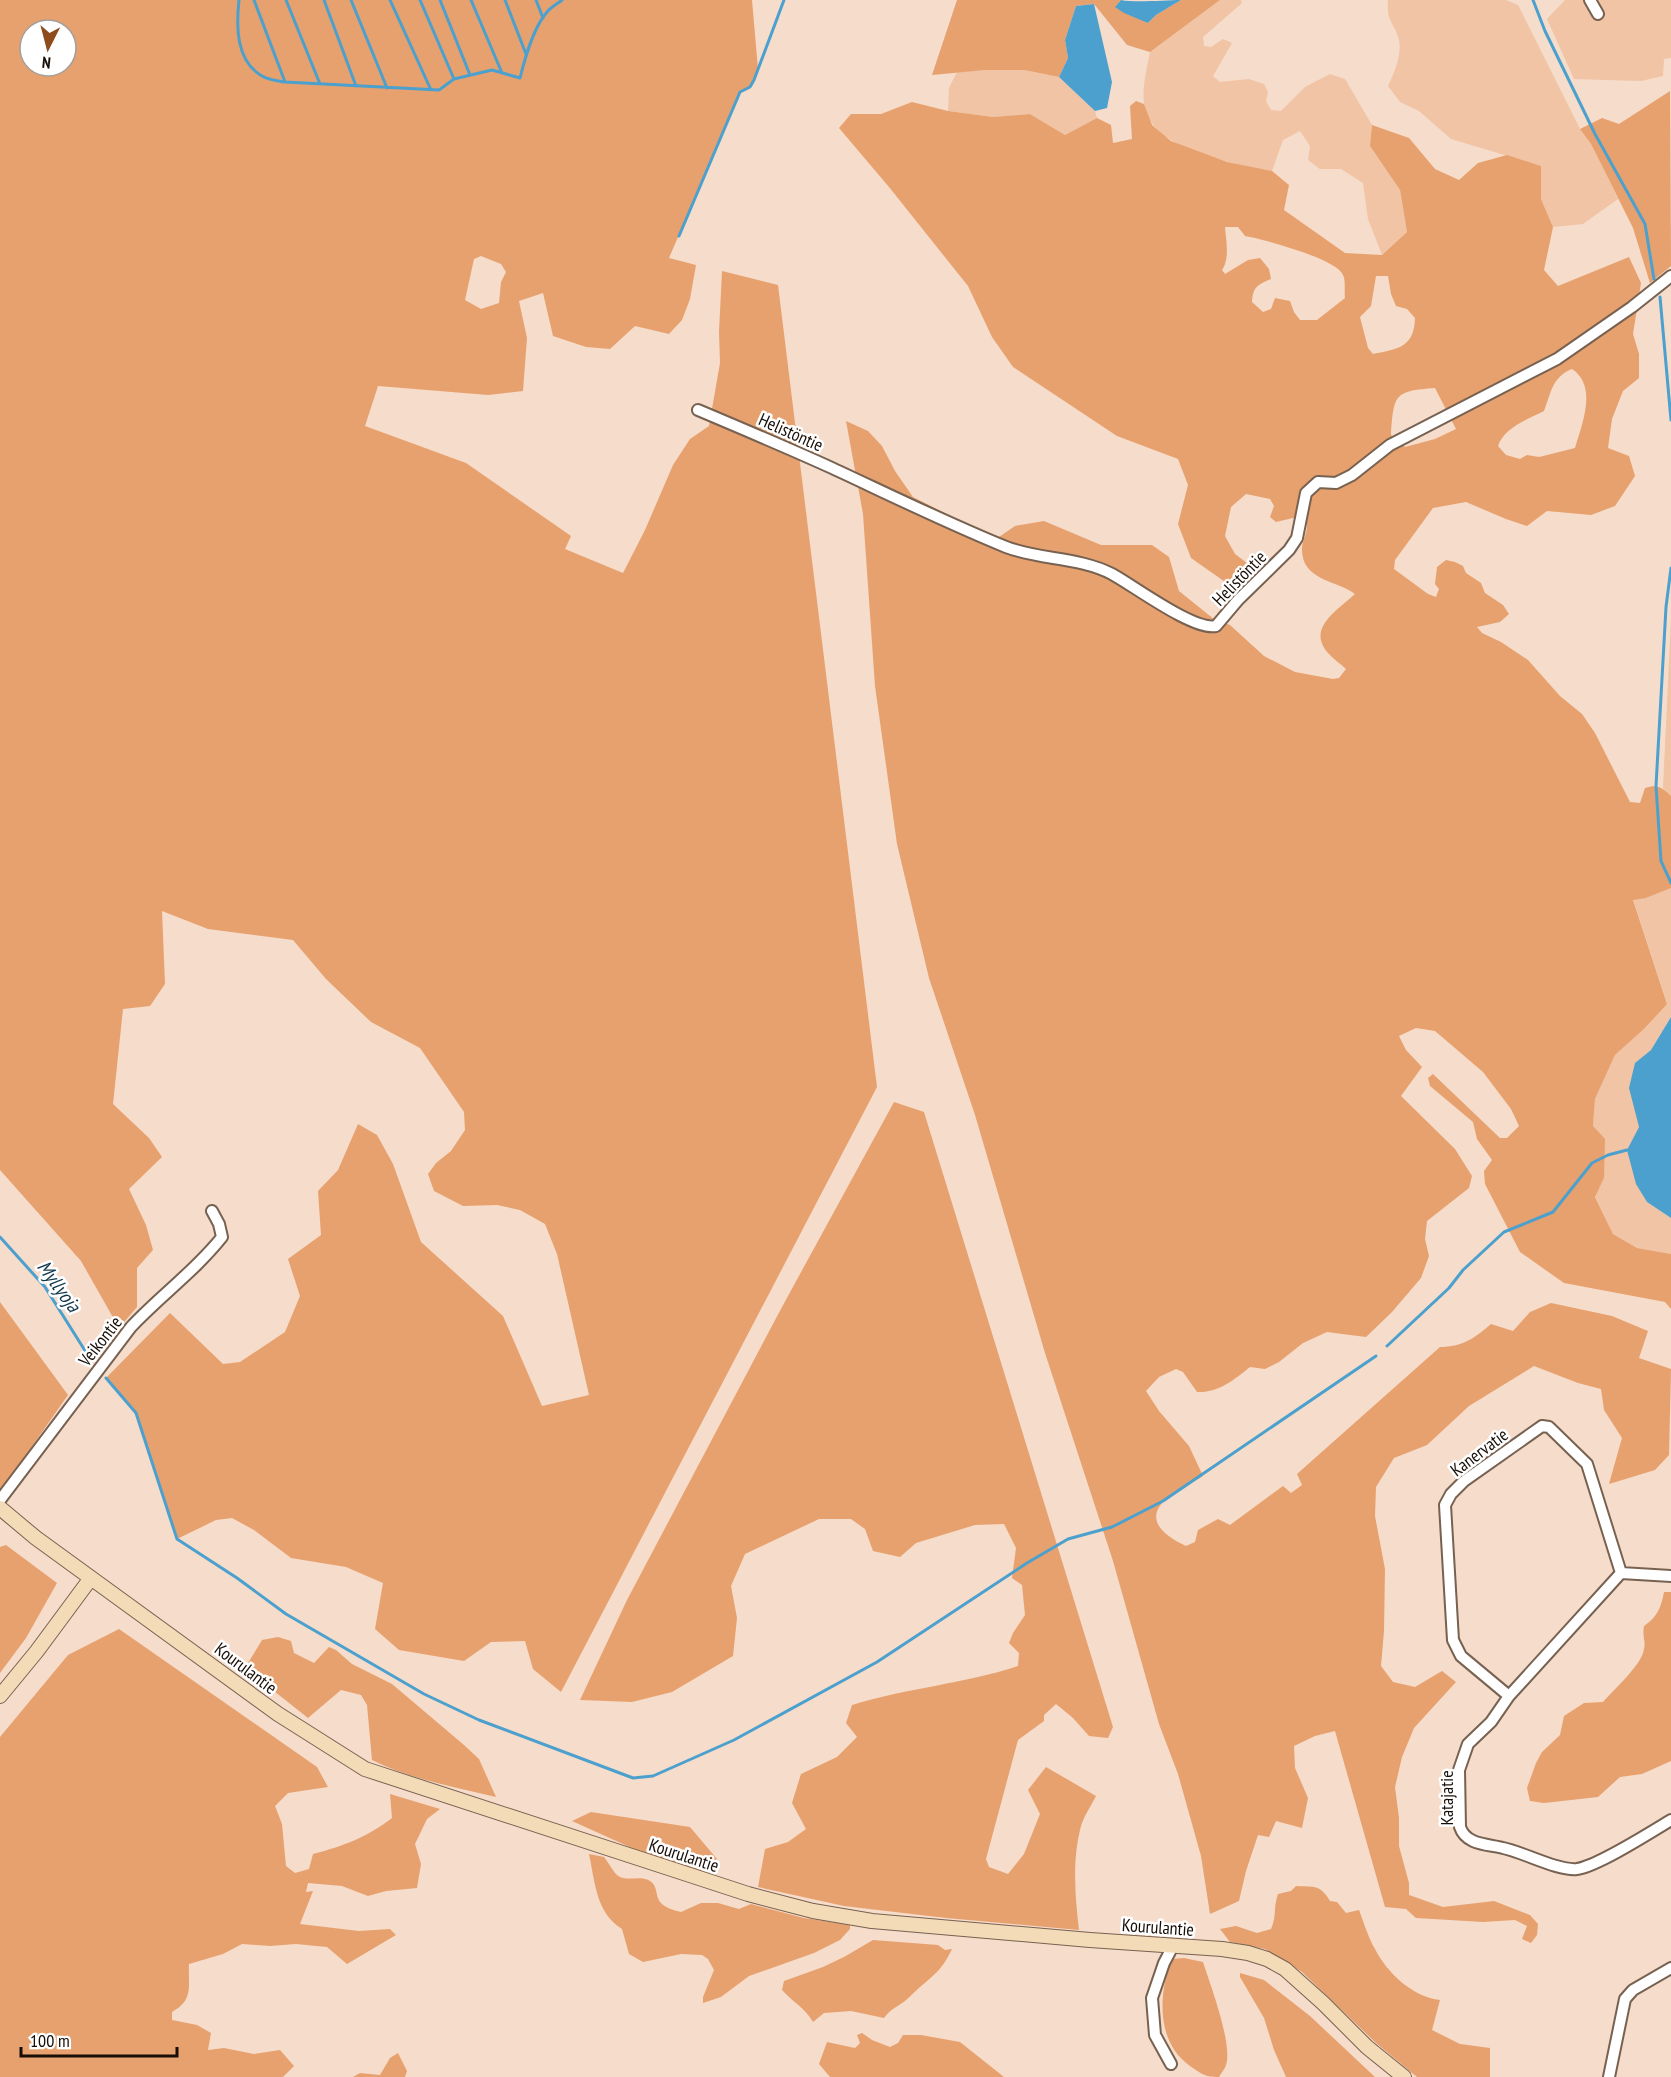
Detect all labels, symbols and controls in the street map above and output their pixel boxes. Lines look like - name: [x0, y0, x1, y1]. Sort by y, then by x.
- north arrow: [18, 18, 78, 78]
- text: N: [41, 53, 52, 73]
- street label: Helistöntie: [755, 408, 827, 456]
- street label: Helistöntie: [1207, 546, 1271, 610]
- water label: Myllyoja: [31, 1255, 87, 1318]
- street label: Veikontie: [73, 1311, 127, 1372]
- street label: Kanervatie: [1446, 1423, 1512, 1481]
- street label: Kourulantie: [210, 1637, 282, 1699]
- street label: Katajatie: [1435, 1770, 1458, 1826]
- street label: Kourulantie: [646, 1833, 722, 1877]
- street label: Kourulantie: [1121, 1913, 1195, 1941]
- scale bar: [21, 2020, 177, 2058]
- text: 100 m: [30, 2029, 70, 2052]

